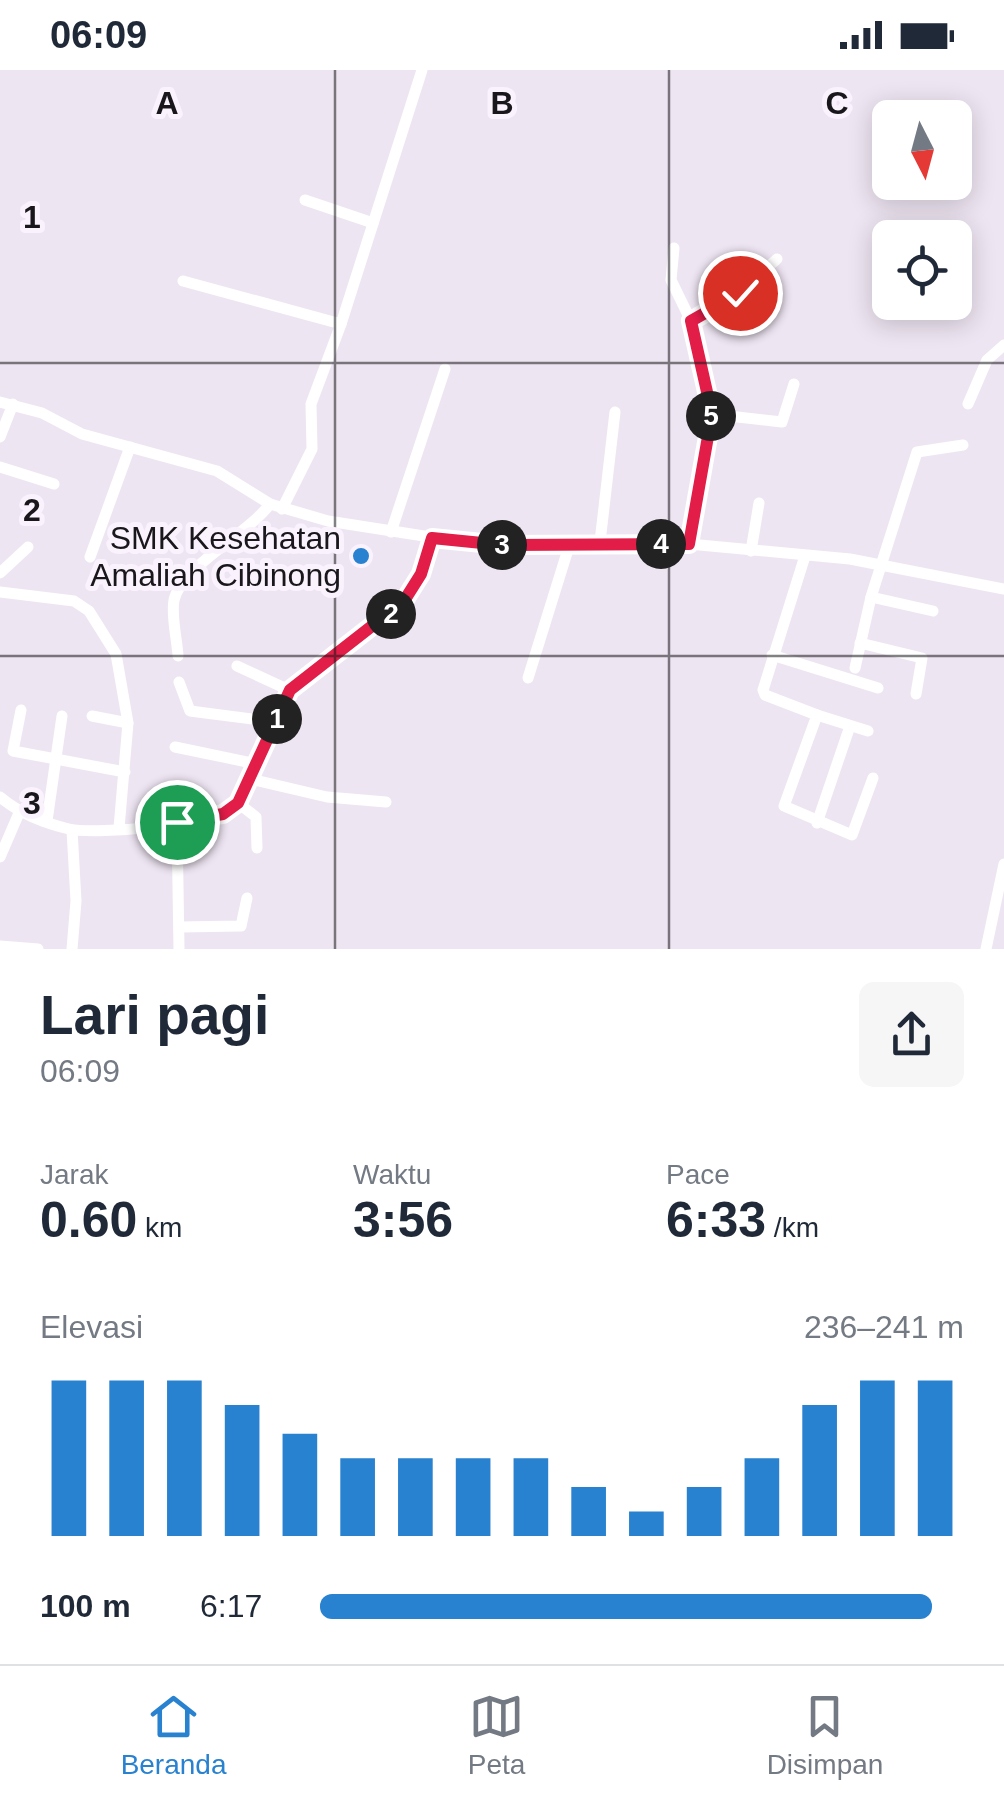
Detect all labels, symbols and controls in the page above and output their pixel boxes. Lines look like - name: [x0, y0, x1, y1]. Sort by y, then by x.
- text: 06:09: [50, 14, 147, 56]
- text: A: [155, 85, 179, 121]
- text: B: [490, 85, 514, 121]
- text: C: [825, 85, 849, 121]
- north arrow: [872, 100, 972, 200]
- map controls: [872, 100, 972, 320]
- text: 1: [23, 199, 41, 235]
- button: locate: [872, 220, 972, 320]
- pin: [698, 251, 783, 336]
- icon: check: [713, 266, 768, 321]
- pin: 5: [686, 391, 736, 441]
- text: 5: [703, 400, 719, 431]
- text: 2: [23, 492, 41, 528]
- pin: 4: [636, 519, 686, 569]
- place label: SMK Kesehatan Amaliah Cibinong: [90, 520, 341, 593]
- pin: 3: [477, 520, 527, 570]
- text: 4: [653, 528, 669, 559]
- text: 3: [494, 529, 510, 560]
- marker: SMK Kesehatan Amaliah Cibinong: [350, 545, 372, 567]
- pin: 2: [366, 589, 416, 639]
- text: 2: [383, 598, 399, 629]
- pin: 1: [252, 694, 302, 744]
- text: 1: [269, 703, 285, 734]
- pin: [135, 780, 220, 865]
- text: 3: [23, 785, 41, 821]
- icon: arrive: [150, 795, 205, 850]
- button: share: [859, 982, 964, 1087]
- text: Lari pagi: [40, 984, 269, 1046]
- text: 06:09: [40, 1053, 120, 1089]
- text: Jarak: [40, 1159, 108, 1190]
- text: Waktu: [353, 1159, 431, 1190]
- text: Pace: [666, 1159, 730, 1190]
- text: 0.60: [40, 1192, 137, 1248]
- text: 3:56: [353, 1192, 453, 1248]
- text: 6:33: [666, 1192, 766, 1248]
- text: km: [137, 1212, 182, 1243]
- text: /km: [766, 1212, 819, 1243]
- text: Elevasi: [40, 1309, 143, 1345]
- text: 236–241 m: [804, 1309, 964, 1345]
- text: 100 m: [40, 1588, 131, 1624]
- text: 6:17: [200, 1588, 262, 1624]
- tab: Beranda: [121, 1689, 227, 1781]
- tab: Peta: [468, 1689, 525, 1781]
- tab: Disimpan: [767, 1689, 883, 1781]

